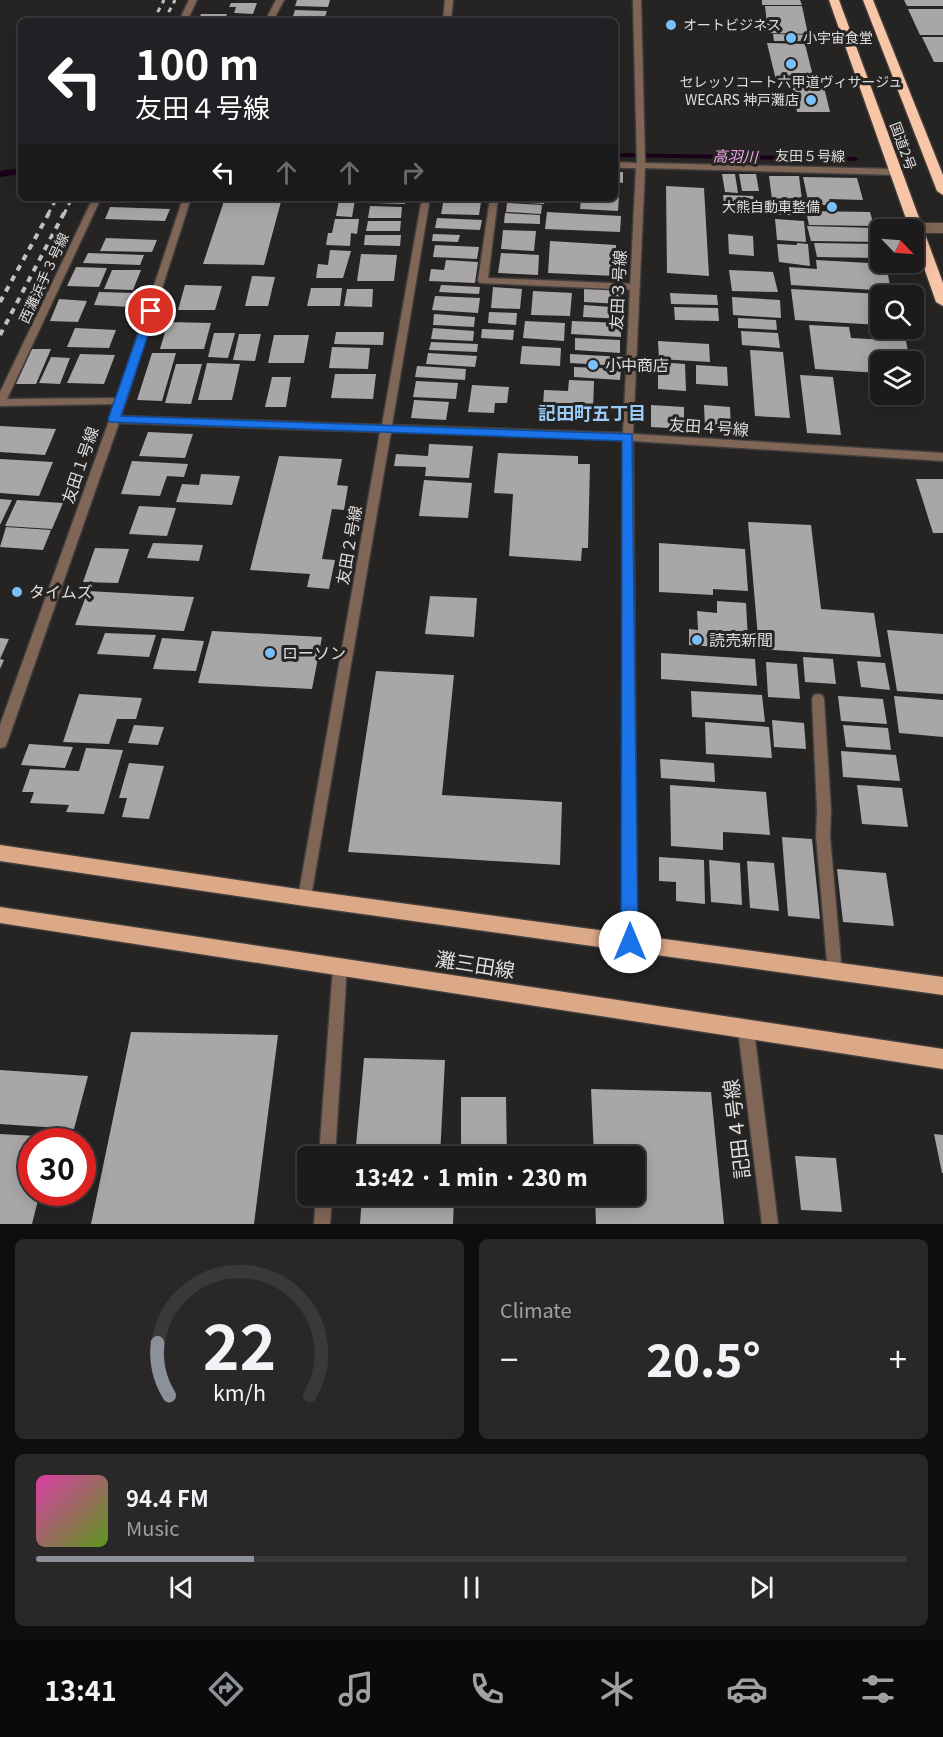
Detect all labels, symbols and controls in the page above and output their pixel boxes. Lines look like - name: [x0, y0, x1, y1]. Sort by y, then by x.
- place label: オートビジネス: [683, 14, 781, 34]
- marker: オートビジネス: [664, 18, 678, 32]
- place label: 小宇宙食堂: [803, 27, 873, 47]
- text: 100 m: [135, 31, 259, 92]
- marker: 小宇宙食堂: [784, 31, 798, 45]
- icon: left: [36, 42, 114, 120]
- marker: セレッソコート六甲道ヴィサージュ: [784, 57, 798, 71]
- place label: セレッソコート六甲道ヴィサージュ: [680, 71, 902, 91]
- text: 友田４号線: [135, 87, 270, 126]
- place label: WECARS 神戸灘店: [685, 89, 799, 109]
- marker: WECARS 神戸灘店: [804, 93, 818, 107]
- street label: 国道2号: [886, 119, 922, 172]
- street label: 友田５号線: [775, 144, 845, 166]
- water label: 高羽川: [712, 145, 760, 166]
- icon: left: [207, 156, 240, 189]
- icon: ahead: [270, 156, 303, 189]
- icon: ahead: [333, 156, 366, 189]
- icon: right: [396, 156, 429, 189]
- place label: 大熊自動車整備: [722, 196, 820, 216]
- marker: 大熊自動車整備: [825, 200, 839, 214]
- north arrow: [870, 219, 924, 273]
- map controls: [870, 219, 924, 405]
- street label: 西灘浜手３号線: [13, 229, 73, 326]
- street label: 友田３号線: [603, 249, 631, 331]
- pin: [125, 285, 176, 336]
- button: search: [870, 285, 924, 339]
- icon: arrive: [134, 294, 167, 327]
- button: layers: [870, 351, 924, 405]
- place label: 小中商店: [605, 352, 669, 376]
- marker: 小中商店: [586, 358, 600, 372]
- district label: 記田町五丁目: [538, 399, 646, 425]
- street label: 友田４号線: [668, 411, 750, 441]
- street label: 友田１号線: [55, 423, 103, 506]
- street label: 友田２号線: [329, 503, 367, 586]
- place label: タイムズ: [29, 579, 93, 603]
- marker: タイムズ: [10, 585, 24, 599]
- place label: 読売新聞: [709, 627, 773, 651]
- marker: 読売新聞: [690, 633, 704, 647]
- place label: ローソン: [282, 640, 346, 664]
- marker: ローソン: [263, 646, 277, 660]
- position arrow: [598, 910, 662, 974]
- street label: 灘三田線: [433, 943, 517, 984]
- street label: 記田４号線: [715, 1078, 756, 1181]
- speed limit sign: 30: [18, 1128, 96, 1206]
- text: 13:42 · 1 min · 230 m: [354, 1160, 588, 1192]
- text: Climate: [500, 1295, 572, 1324]
- text: 22: [203, 1298, 276, 1388]
- text: 20.5°: [646, 1325, 761, 1390]
- text: −: [500, 1334, 518, 1382]
- text: +: [889, 1334, 907, 1382]
- text: km/h: [213, 1376, 266, 1407]
- text: 94.4 FM: [126, 1481, 209, 1513]
- text: Music: [126, 1513, 179, 1542]
- icon: previous: [165, 1571, 198, 1604]
- icon: pause: [455, 1571, 488, 1604]
- icon: next: [745, 1571, 778, 1604]
- icon: directions: [205, 1668, 247, 1710]
- icon: music: [335, 1668, 377, 1710]
- icon: phone: [466, 1668, 508, 1710]
- icon: climate: [596, 1668, 638, 1710]
- icon: car: [726, 1668, 768, 1710]
- icon: filters: [857, 1668, 899, 1710]
- text: 13:41: [44, 1670, 117, 1709]

